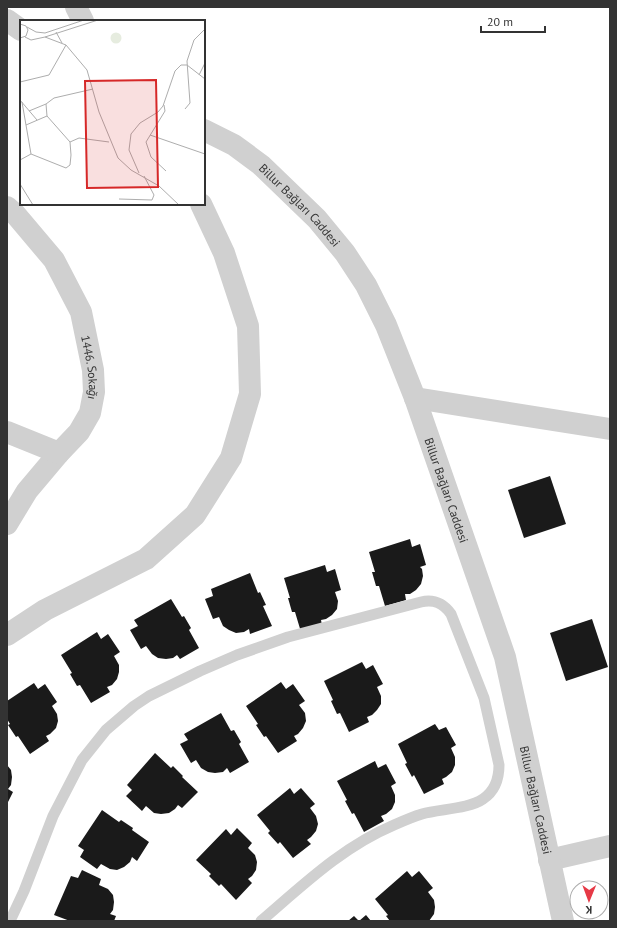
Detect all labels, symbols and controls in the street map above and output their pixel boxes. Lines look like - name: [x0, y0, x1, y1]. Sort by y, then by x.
- scale bar: [481, 8, 545, 34]
- text: 20 m: [487, 14, 513, 29]
- inset map: [20, 20, 205, 205]
- street label: Billur Bağları Caddesi: [256, 160, 344, 249]
- street label: 1446. Sokağı: [78, 334, 102, 401]
- street label: Billur Bağları Caddesi: [422, 435, 472, 545]
- street label: Billur Bağları Caddesi: [517, 744, 556, 855]
- north arrow: [569, 880, 609, 920]
- text: K: [585, 903, 592, 917]

